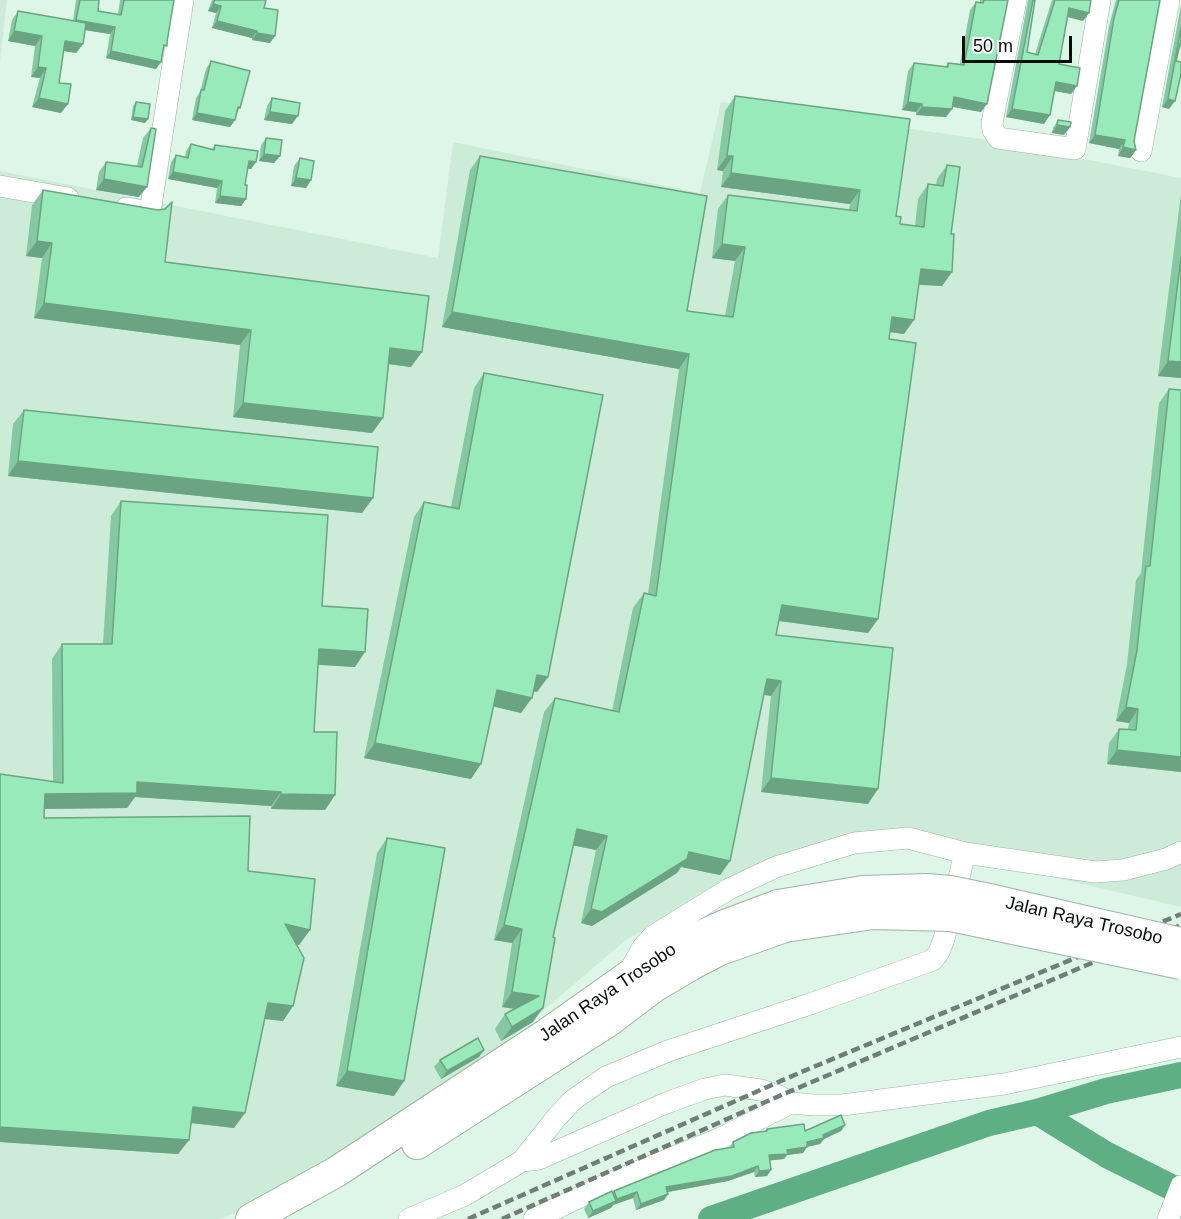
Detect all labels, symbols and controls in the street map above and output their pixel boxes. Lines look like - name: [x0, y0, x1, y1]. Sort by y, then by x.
- scale bar: [965, 24, 1074, 62]
- text: 50 m: [973, 36, 1013, 56]
- street label: Jalan Raya Trosobo: [1003, 892, 1165, 950]
- street label: Jalan Raya Trosobo: [535, 939, 681, 1047]

